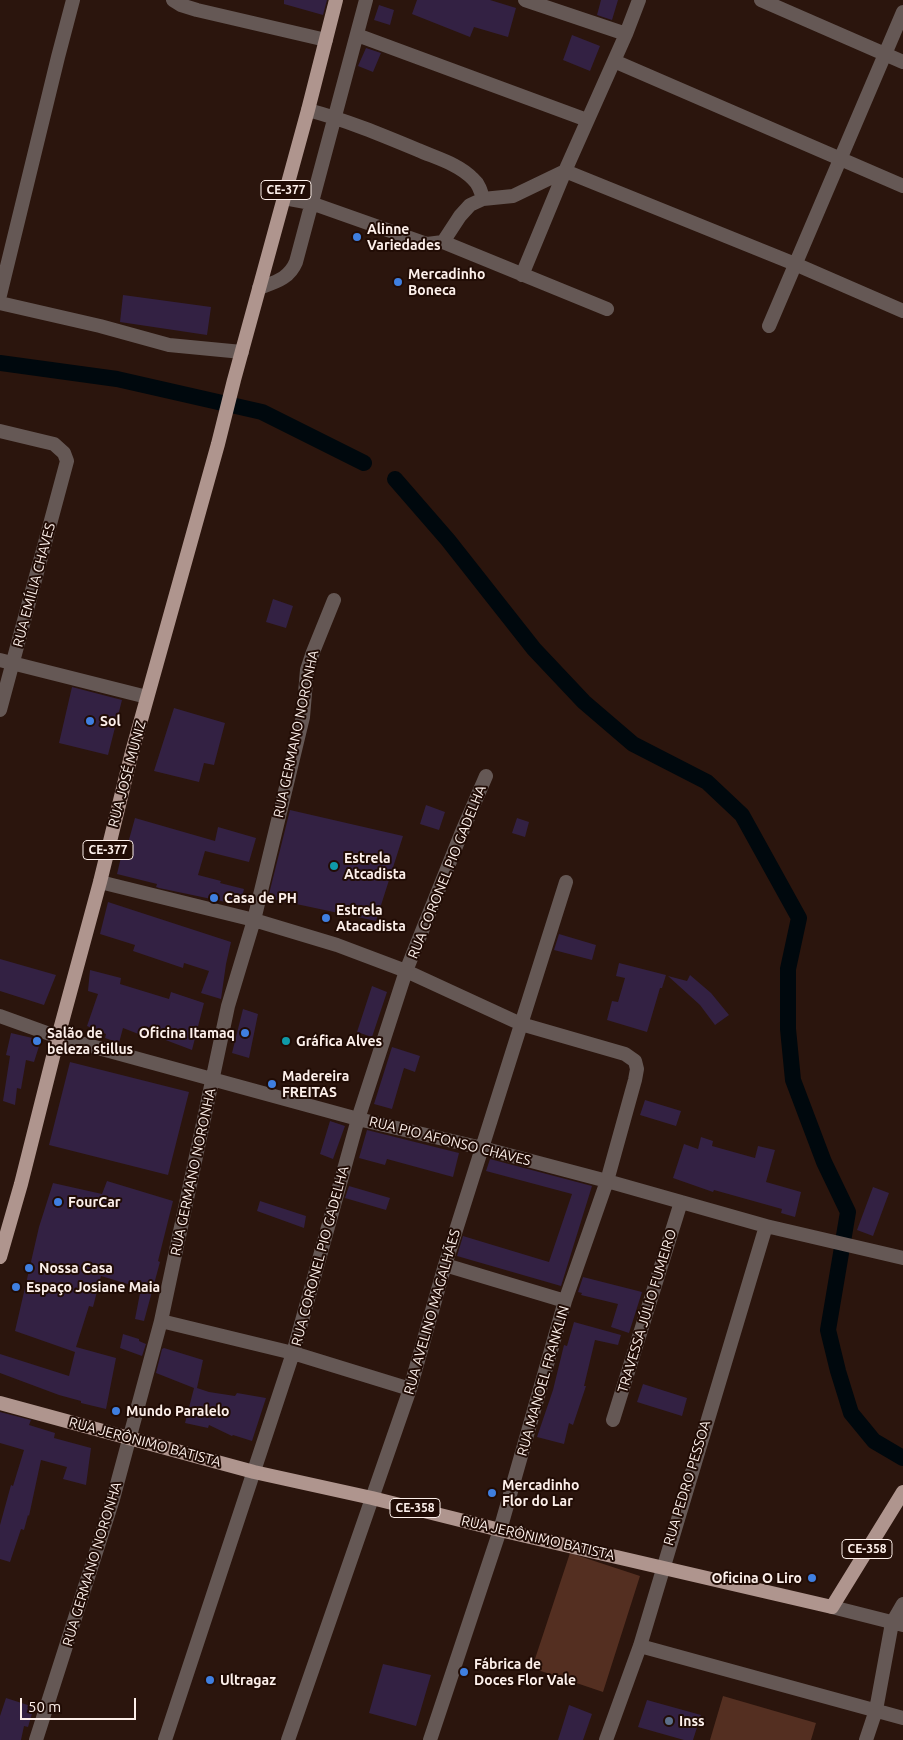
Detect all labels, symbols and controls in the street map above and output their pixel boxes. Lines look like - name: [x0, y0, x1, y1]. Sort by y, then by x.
- road number: CE-377: [261, 180, 311, 200]
- place label: Alinne Variedades: [367, 221, 441, 253]
- marker: Alinne Variedades: [351, 231, 363, 243]
- place label: Mercadinho Boneca: [408, 266, 485, 298]
- marker: Mercadinho Boneca: [392, 276, 404, 288]
- street label: RUA EMÍLIA CHAVES: [9, 521, 59, 649]
- street label: RUA GERMANO NORONHA: [270, 649, 322, 819]
- place label: Sol: [100, 713, 121, 729]
- marker: Sol: [84, 715, 96, 727]
- street label: RUA JOSÉ MUNIZ: [105, 719, 149, 829]
- street label: RUA CORONEL PIO GADELHA: [404, 783, 490, 961]
- road number: CE-377: [83, 840, 133, 860]
- place label: Estrela Atcadista: [344, 850, 406, 882]
- marker: Estrela Atcadista: [328, 860, 340, 872]
- place label: Casa de PH: [224, 890, 297, 906]
- marker: Casa de PH: [208, 892, 220, 904]
- place label: Estrela Atacadista: [336, 902, 406, 934]
- marker: Estrela Atacadista: [320, 912, 332, 924]
- place label: Salão de beleza stillus: [47, 1025, 133, 1058]
- place label: Oficina Itamaq: [139, 1025, 235, 1041]
- marker: Oficina Itamaq: [239, 1027, 251, 1039]
- place label: Gráfica Alves: [296, 1033, 382, 1049]
- marker: Salão de beleza stillus: [31, 1035, 43, 1047]
- marker: Gráfica Alves: [280, 1035, 292, 1047]
- place label: Madereira FREITAS: [282, 1068, 349, 1100]
- marker: Madereira FREITAS: [266, 1078, 278, 1090]
- street label: RUA GERMANO NORONHA: [167, 1087, 219, 1257]
- street label: RUA PIO AFONSO CHAVES: [367, 1113, 533, 1169]
- street label: RUA CORONEL PIO GADELHA: [288, 1164, 352, 1348]
- place label: FourCar: [68, 1194, 121, 1210]
- marker: FourCar: [52, 1196, 64, 1208]
- street label: RUA AVELINO MAGALHÃES: [400, 1227, 464, 1397]
- street label: TRAVESSA JÚLIO FUMEIRO: [614, 1227, 680, 1395]
- place label: Nossa Casa: [39, 1260, 113, 1276]
- marker: Nossa Casa: [23, 1262, 35, 1274]
- place label: Espaço Josiane Maia: [26, 1279, 160, 1295]
- marker: Espaço Josiane Maia: [10, 1281, 22, 1293]
- street label: RUA MANOEL FRANKLIN: [513, 1304, 573, 1458]
- place label: Mundo Paralelo: [126, 1403, 229, 1419]
- marker: Mundo Paralelo: [110, 1405, 122, 1417]
- street label: RUA JERÔNIMO BATISTA: [67, 1414, 223, 1470]
- street label: RUA PEDRO PESSOA: [660, 1418, 714, 1548]
- place label: Mercadinho Flor do Lar: [502, 1477, 579, 1510]
- street label: RUA GERMANO NORONHA: [59, 1480, 125, 1648]
- marker: Mercadinho Flor do Lar: [486, 1487, 498, 1499]
- road number: CE-358: [390, 1499, 440, 1518]
- street label: RUA JERÔNIMO BATISTA: [460, 1512, 616, 1564]
- road number: CE-358: [842, 1540, 892, 1558]
- place label: Oficina O Liro: [711, 1570, 802, 1586]
- marker: Oficina O Liro: [806, 1572, 818, 1584]
- place label: Fábrica de Doces Flor Vale: [474, 1656, 576, 1688]
- marker: Fábrica de Doces Flor Vale: [458, 1666, 470, 1678]
- place label: Ultragaz: [220, 1672, 276, 1688]
- marker: Ultragaz: [204, 1674, 216, 1686]
- scale bar: [22, 1688, 139, 1720]
- text: 50 m: [28, 1698, 61, 1715]
- place label: Inss: [679, 1713, 705, 1729]
- marker: Inss: [663, 1715, 675, 1727]

